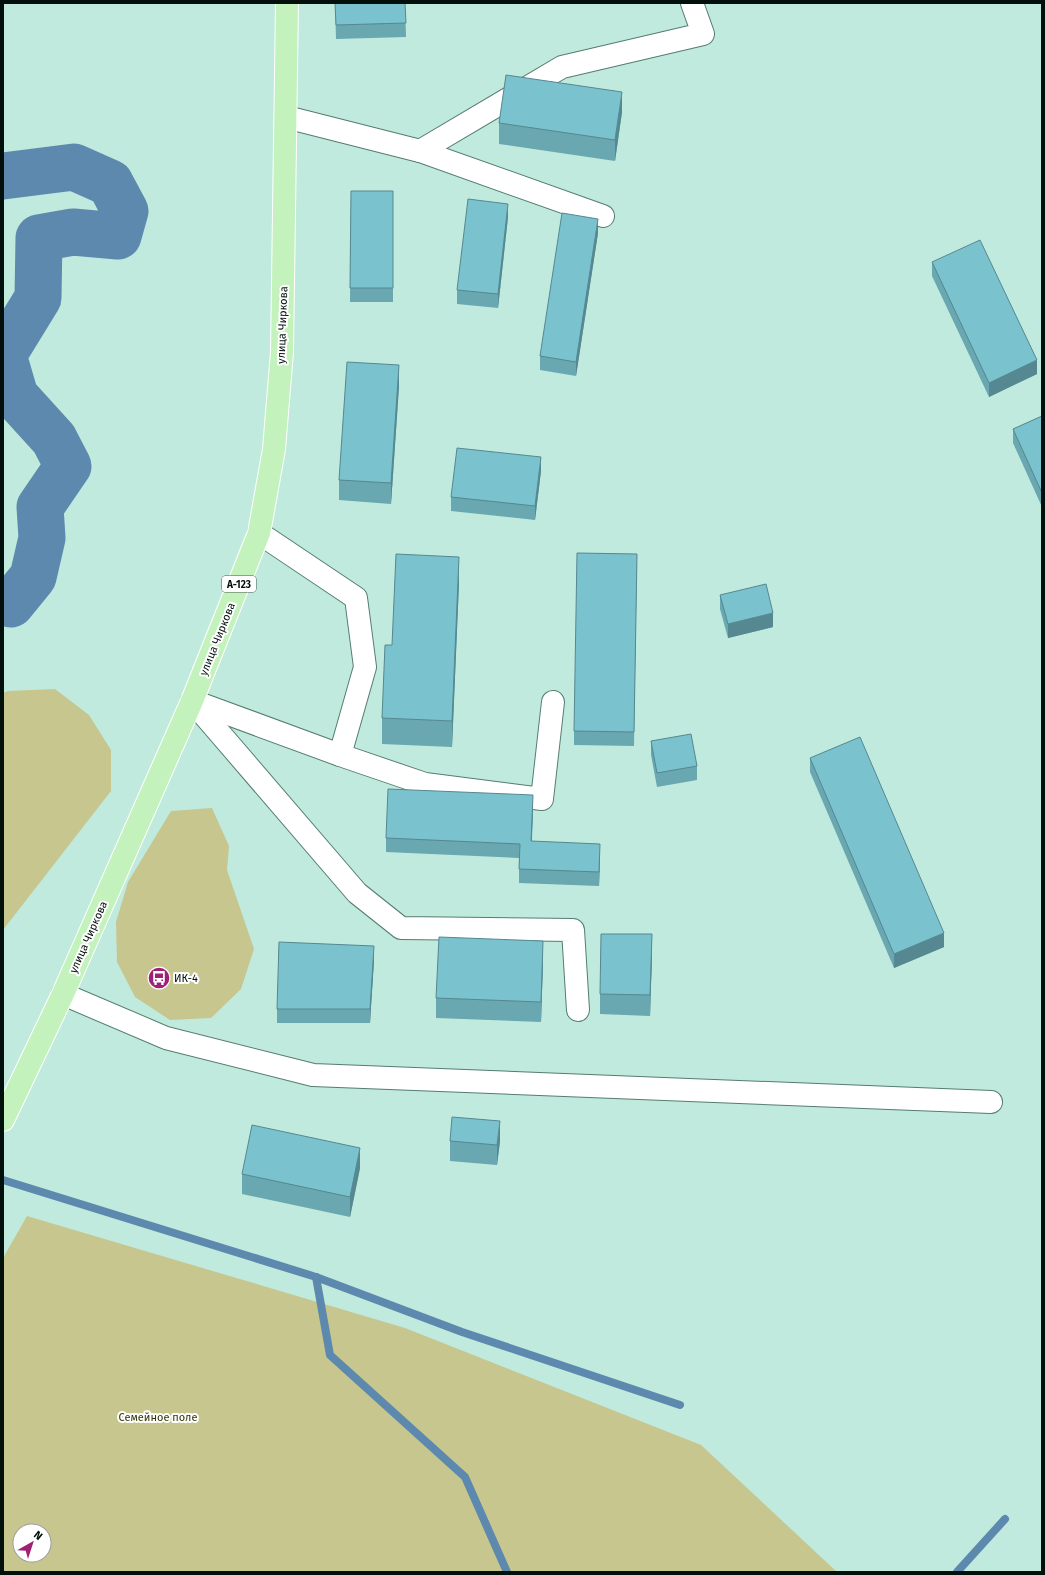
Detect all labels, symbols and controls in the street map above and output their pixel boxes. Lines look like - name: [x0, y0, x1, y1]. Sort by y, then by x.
- street label: улица Чиркова: [275, 286, 290, 364]
- road number: А-123: [222, 576, 256, 592]
- street label: улица Чиркова: [197, 601, 238, 678]
- street label: улица Чиркова: [67, 899, 110, 975]
- bus stop icon: ИК-4: [146, 965, 172, 991]
- place label: ИК-4: [174, 972, 198, 985]
- park label: Семейное поле: [119, 1411, 197, 1424]
- north arrow: [12, 1523, 52, 1563]
- text: N: [31, 1528, 45, 1543]

